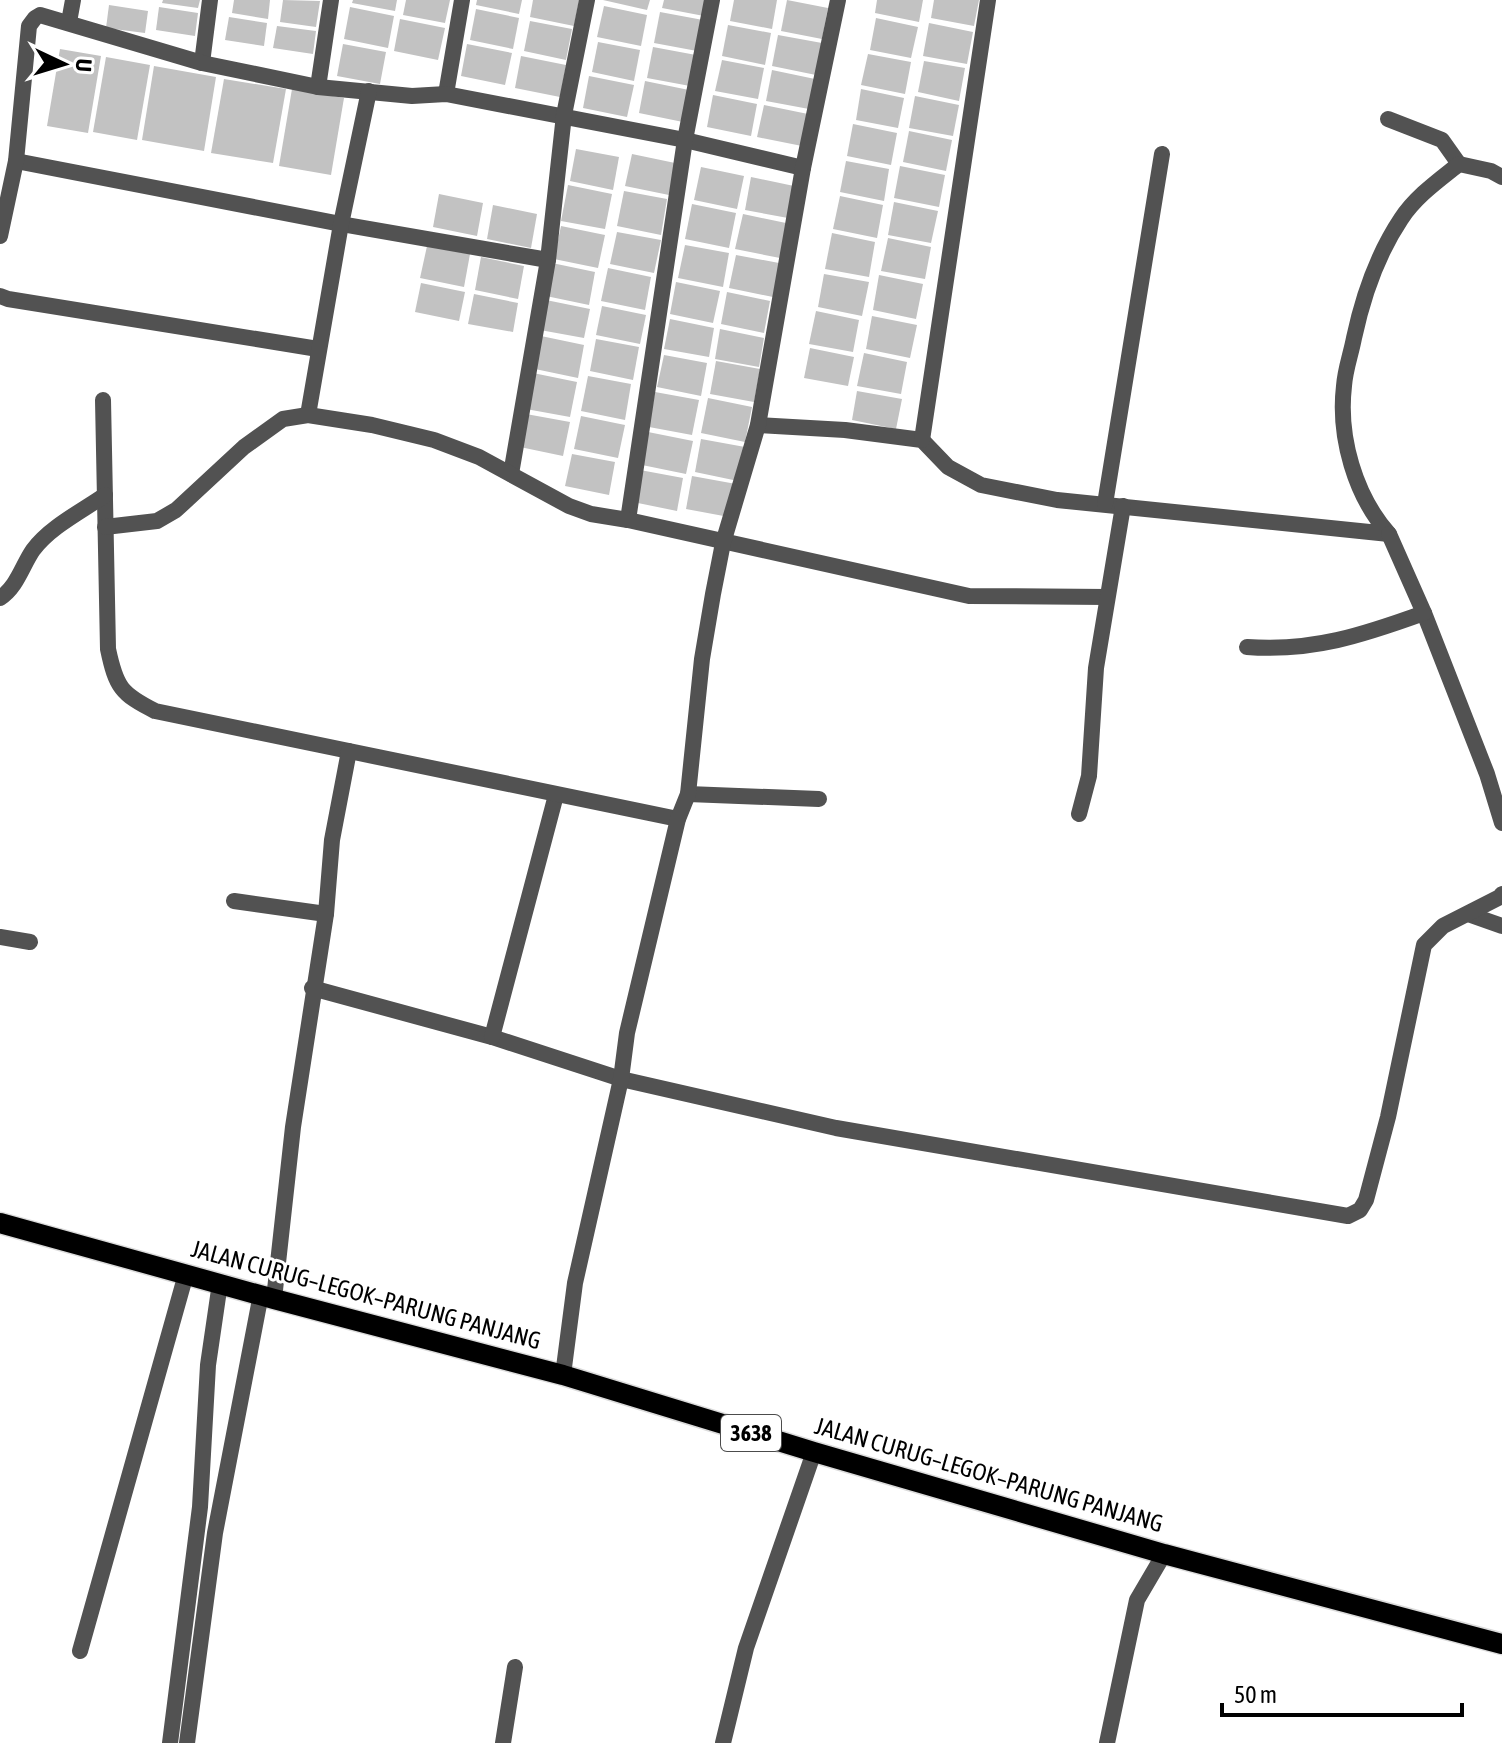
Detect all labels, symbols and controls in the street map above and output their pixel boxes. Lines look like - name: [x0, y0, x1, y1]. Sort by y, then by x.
- north arrow: [24, 24, 104, 104]
- text: U: [71, 58, 97, 73]
- street label: JALAN CURUG–LEGOK–PARUNG PANJANG: [188, 1235, 544, 1354]
- street label: JALAN CURUG–LEGOK–PARUNG PANJANG: [812, 1412, 1166, 1537]
- road number: 3638: [721, 1415, 781, 1451]
- scale bar: [1222, 1667, 1462, 1717]
- text: 50 m: [1234, 1681, 1277, 1708]

